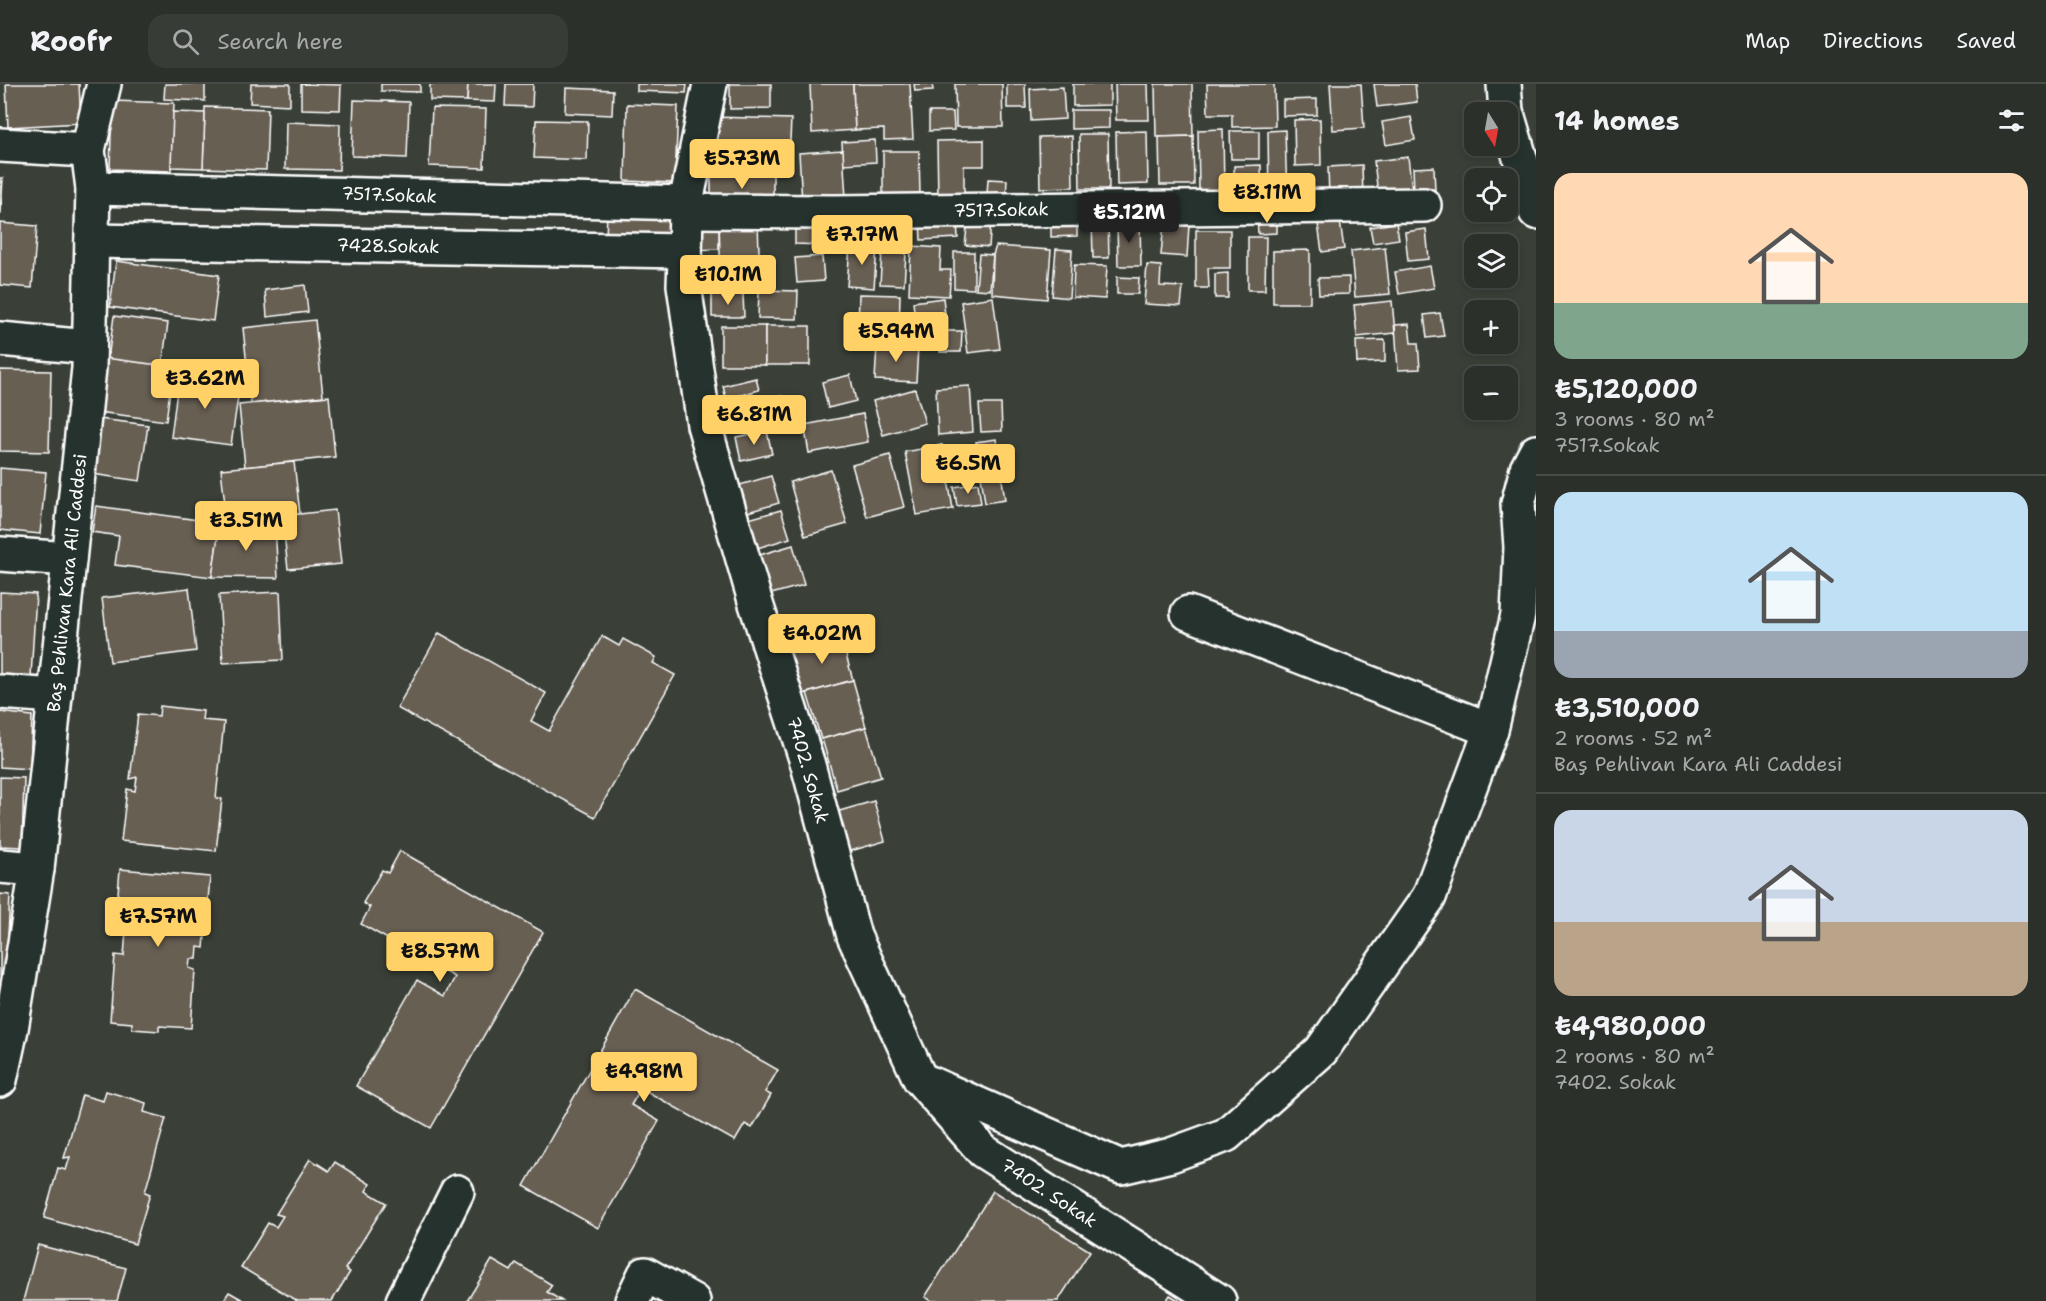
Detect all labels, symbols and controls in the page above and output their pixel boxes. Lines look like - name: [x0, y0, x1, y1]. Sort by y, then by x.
- search box: [148, 14, 568, 68]
- text: Roofr: [30, 22, 112, 60]
- icon: search: [169, 25, 202, 58]
- text: Search here: [217, 27, 343, 56]
- text: Map: [1745, 27, 1790, 55]
- text: Directions: [1823, 27, 1923, 55]
- text: Saved: [1956, 27, 2016, 55]
- north arrow: [1464, 102, 1518, 156]
- map controls: [1464, 102, 1518, 420]
- text: 14 homes: [1554, 103, 1680, 138]
- icon: filters: [1995, 104, 2028, 137]
- pin: ₺5.73M: [693, 139, 791, 190]
- text: ₺5.73M: [704, 145, 780, 171]
- button: locate: [1464, 168, 1518, 222]
- pin: ₺8.11M: [1218, 173, 1316, 224]
- text: ₺8.11M: [1232, 179, 1302, 205]
- street label: 7517.Sokak: [341, 181, 437, 209]
- pin: ₺5.12M: [1080, 193, 1178, 244]
- street label: 7517.Sokak: [953, 197, 1049, 223]
- text: ₺5.12M: [1093, 199, 1165, 225]
- icon: home: [1737, 212, 1845, 320]
- pin: ₺7.17M: [813, 215, 911, 266]
- text: ₺7.17M: [826, 221, 898, 247]
- street label: 7428.Sokak: [336, 233, 440, 259]
- button: layers: [1464, 234, 1518, 288]
- pin: ₺10.1M: [679, 255, 777, 306]
- text: ₺10.1M: [694, 261, 762, 287]
- button: +: [1464, 300, 1518, 354]
- pin: ₺5.94M: [847, 312, 945, 363]
- text: ₺5.94M: [857, 318, 935, 344]
- pin: ₺3.62M: [156, 359, 254, 410]
- text: ₺3.62M: [165, 365, 245, 391]
- button: −: [1464, 366, 1518, 420]
- text: ₺5,120,000: [1554, 371, 1698, 406]
- pin: ₺6.81M: [705, 395, 803, 446]
- text: ₺6.81M: [716, 401, 792, 427]
- text: 3 rooms · 80 m²: [1554, 406, 1715, 432]
- text: 7517.Sokak: [1554, 432, 1660, 458]
- pin: ₺6.5M: [926, 444, 1010, 495]
- text: ₺6.5M: [935, 450, 1001, 476]
- street label: Baş Pehlivan Kara Ali Caddesi: [41, 453, 93, 713]
- pin: ₺3.51M: [197, 501, 295, 552]
- text: ₺3.51M: [209, 507, 283, 533]
- icon: home: [1737, 531, 1845, 639]
- pin: ₺4.02M: [773, 614, 871, 665]
- text: ₺4.02M: [782, 620, 862, 646]
- text: ₺3,510,000: [1554, 690, 1700, 725]
- street label: 7402. Sokak: [781, 714, 835, 826]
- text: 2 rooms · 52 m²: [1554, 725, 1712, 751]
- text: Baş Pehlivan Kara Ali Caddesi: [1554, 751, 1842, 777]
- icon: home: [1737, 849, 1845, 957]
- pin: ₺7.57M: [109, 897, 207, 948]
- text: ₺7.57M: [119, 903, 197, 929]
- pin: ₺8.57M: [391, 932, 489, 983]
- text: ₺8.57M: [400, 938, 480, 964]
- text: ₺4,980,000: [1554, 1008, 1706, 1043]
- text: 2 rooms · 80 m²: [1554, 1043, 1715, 1069]
- pin: ₺4.98M: [595, 1052, 693, 1103]
- text: ₺4.98M: [605, 1058, 683, 1084]
- text: 7402. Sokak: [1554, 1069, 1676, 1095]
- street label: 7402. Sokak: [996, 1153, 1102, 1233]

